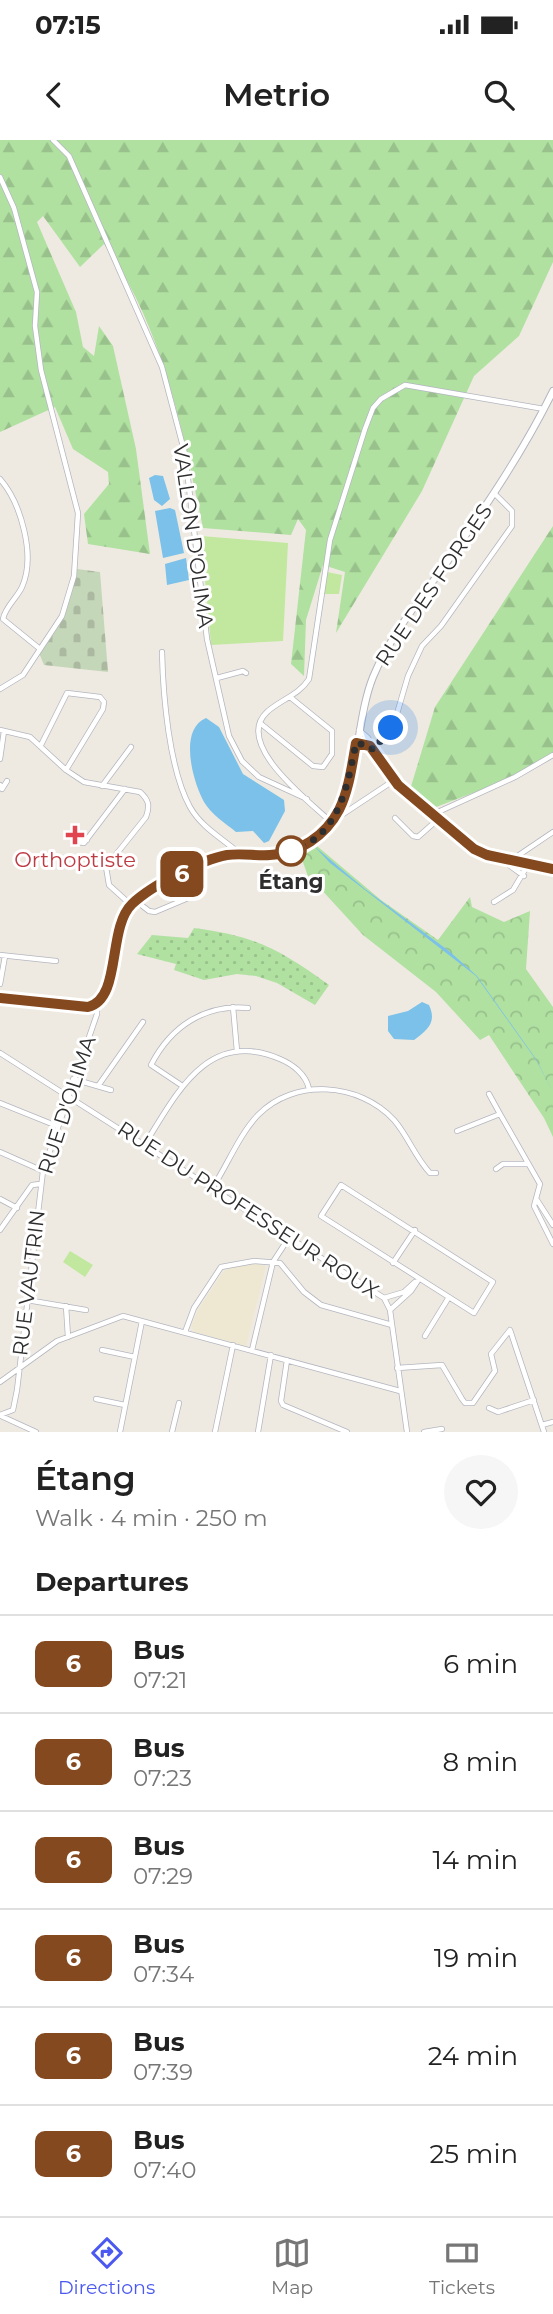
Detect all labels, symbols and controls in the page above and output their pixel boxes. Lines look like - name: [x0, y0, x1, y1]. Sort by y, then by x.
- text: 07:15: [35, 9, 101, 41]
- text: Metrio: [223, 75, 330, 114]
- icon: back: [35, 76, 73, 114]
- icon: search: [480, 76, 518, 114]
- street label: VALLON D'OLIMA: [168, 442, 219, 631]
- street label: RUE DES FORGES: [370, 499, 497, 671]
- your location: [373, 710, 408, 745]
- marker: Orthoptiste: [65, 825, 85, 845]
- marker: Étang: [276, 836, 306, 866]
- place label: Orthoptiste: [14, 847, 136, 872]
- line badge: 6: [159, 851, 205, 897]
- text: 6: [174, 859, 190, 888]
- place label: Étang: [259, 869, 323, 894]
- street label: RUE D'OLIMA: [32, 1032, 101, 1177]
- street label: RUE DU PROFESSEUR ROUX: [113, 1116, 384, 1304]
- street label: RUE VAUTRIN: [7, 1208, 50, 1357]
- button: heart: [444, 1455, 518, 1529]
- text: Étang: [35, 1458, 136, 1498]
- text: Walk · 4 min · 250 m: [35, 1504, 268, 1532]
- text: Departures: [35, 1566, 189, 1598]
- text: Bus: [133, 1634, 185, 1666]
- text: 6 min: [443, 1648, 518, 1680]
- text: 6: [66, 1649, 81, 1678]
- text: 07:21: [133, 1666, 187, 1694]
- text: Bus: [133, 1732, 185, 1764]
- text: 8 min: [442, 1746, 518, 1778]
- text: 6: [66, 1747, 81, 1776]
- text: 07:23: [133, 1764, 192, 1792]
- text: Bus: [133, 1830, 185, 1862]
- text: 14 min: [432, 1844, 518, 1876]
- text: 6: [66, 1845, 81, 1874]
- text: 07:29: [133, 1862, 193, 1890]
- text: Bus: [133, 1928, 185, 1960]
- text: 19 min: [434, 1942, 518, 1974]
- text: 6: [66, 1943, 81, 1972]
- text: 07:34: [133, 1960, 194, 1988]
- text: Bus: [133, 2026, 185, 2058]
- text: 24 min: [428, 2040, 518, 2072]
- text: 6: [66, 2041, 81, 2070]
- text: 07:39: [133, 2058, 193, 2086]
- text: Bus: [133, 2124, 185, 2156]
- text: 25 min: [430, 2138, 518, 2170]
- text: 6: [66, 2139, 81, 2168]
- text: 07:40: [133, 2156, 196, 2184]
- tab: Directions: [58, 2234, 155, 2299]
- tab: Map: [271, 2234, 313, 2299]
- tab: Tickets: [429, 2234, 495, 2299]

